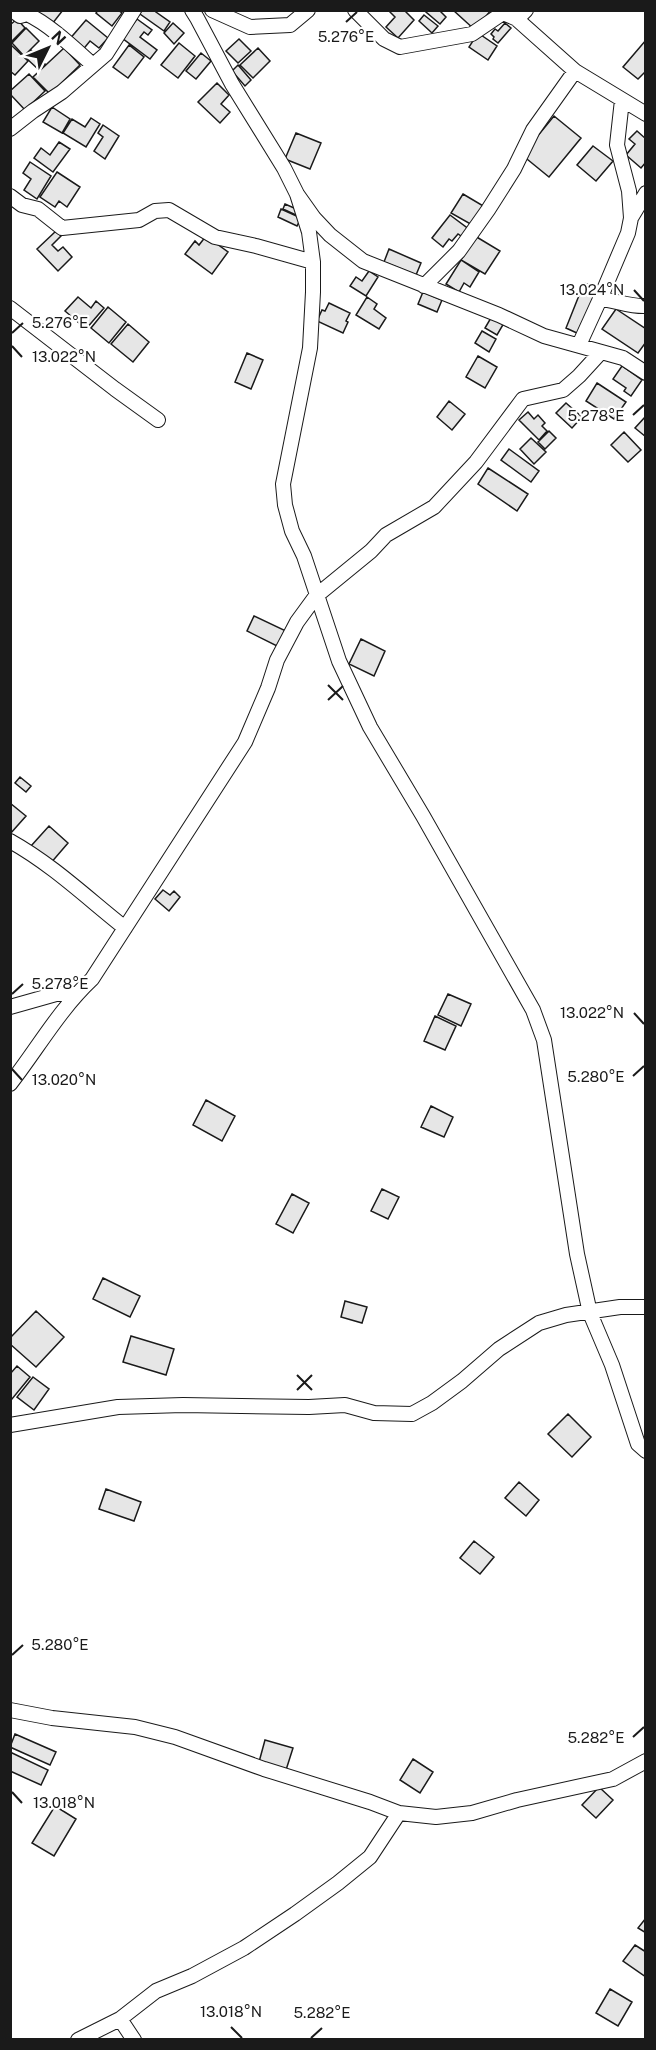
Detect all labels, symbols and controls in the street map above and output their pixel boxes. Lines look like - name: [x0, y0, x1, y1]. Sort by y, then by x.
- north arrow: [18, 18, 78, 78]
- text: N: [47, 27, 70, 49]
- text: 5.276°E: [318, 28, 374, 45]
- text: 13.024°N: [560, 281, 624, 298]
- text: 5.276°E: [32, 314, 88, 331]
- text: 13.022°N: [32, 348, 96, 365]
- text: 5.278°E: [568, 407, 624, 424]
- text: 5.278°E: [32, 975, 88, 992]
- text: 13.022°N: [560, 1004, 624, 1021]
- text: 5.280°E: [567, 1068, 625, 1085]
- text: 13.020°N: [32, 1071, 96, 1088]
- text: 5.280°E: [31, 1636, 89, 1653]
- text: 5.282°E: [567, 1729, 625, 1746]
- text: 13.018°N: [33, 1794, 95, 1811]
- text: 13.018°N: [200, 2003, 262, 2020]
- text: 5.282°E: [293, 2004, 351, 2021]

